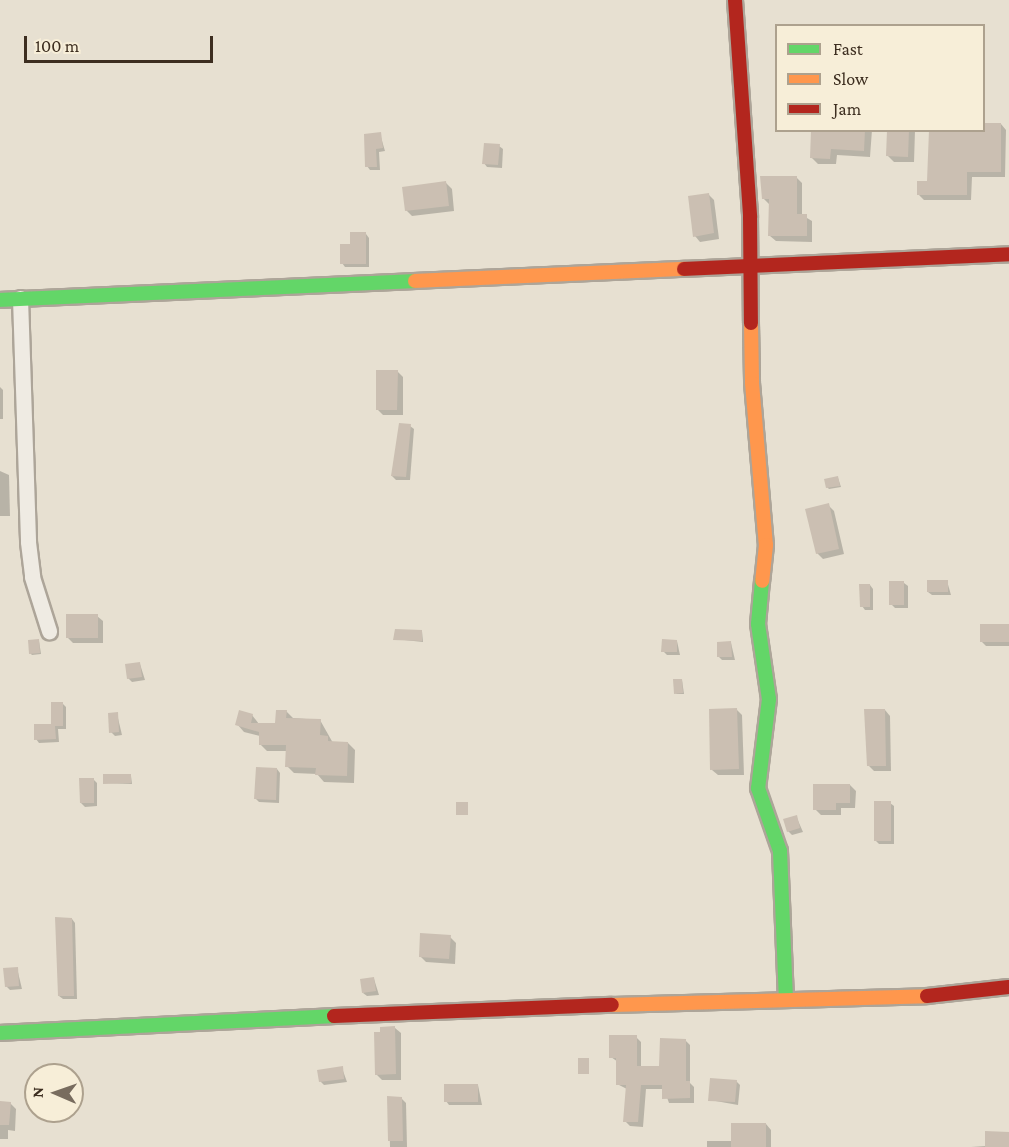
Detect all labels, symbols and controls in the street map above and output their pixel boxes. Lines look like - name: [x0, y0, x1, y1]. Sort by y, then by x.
- scale bar: [27, 24, 216, 62]
- legend: [775, 24, 985, 132]
- text: 100 m: [35, 36, 79, 56]
- text: Fast: [833, 39, 863, 59]
- text: Slow: [833, 69, 868, 89]
- text: Jam: [833, 99, 861, 119]
- north arrow: [24, 1063, 84, 1123]
- text: N: [29, 1087, 46, 1098]

